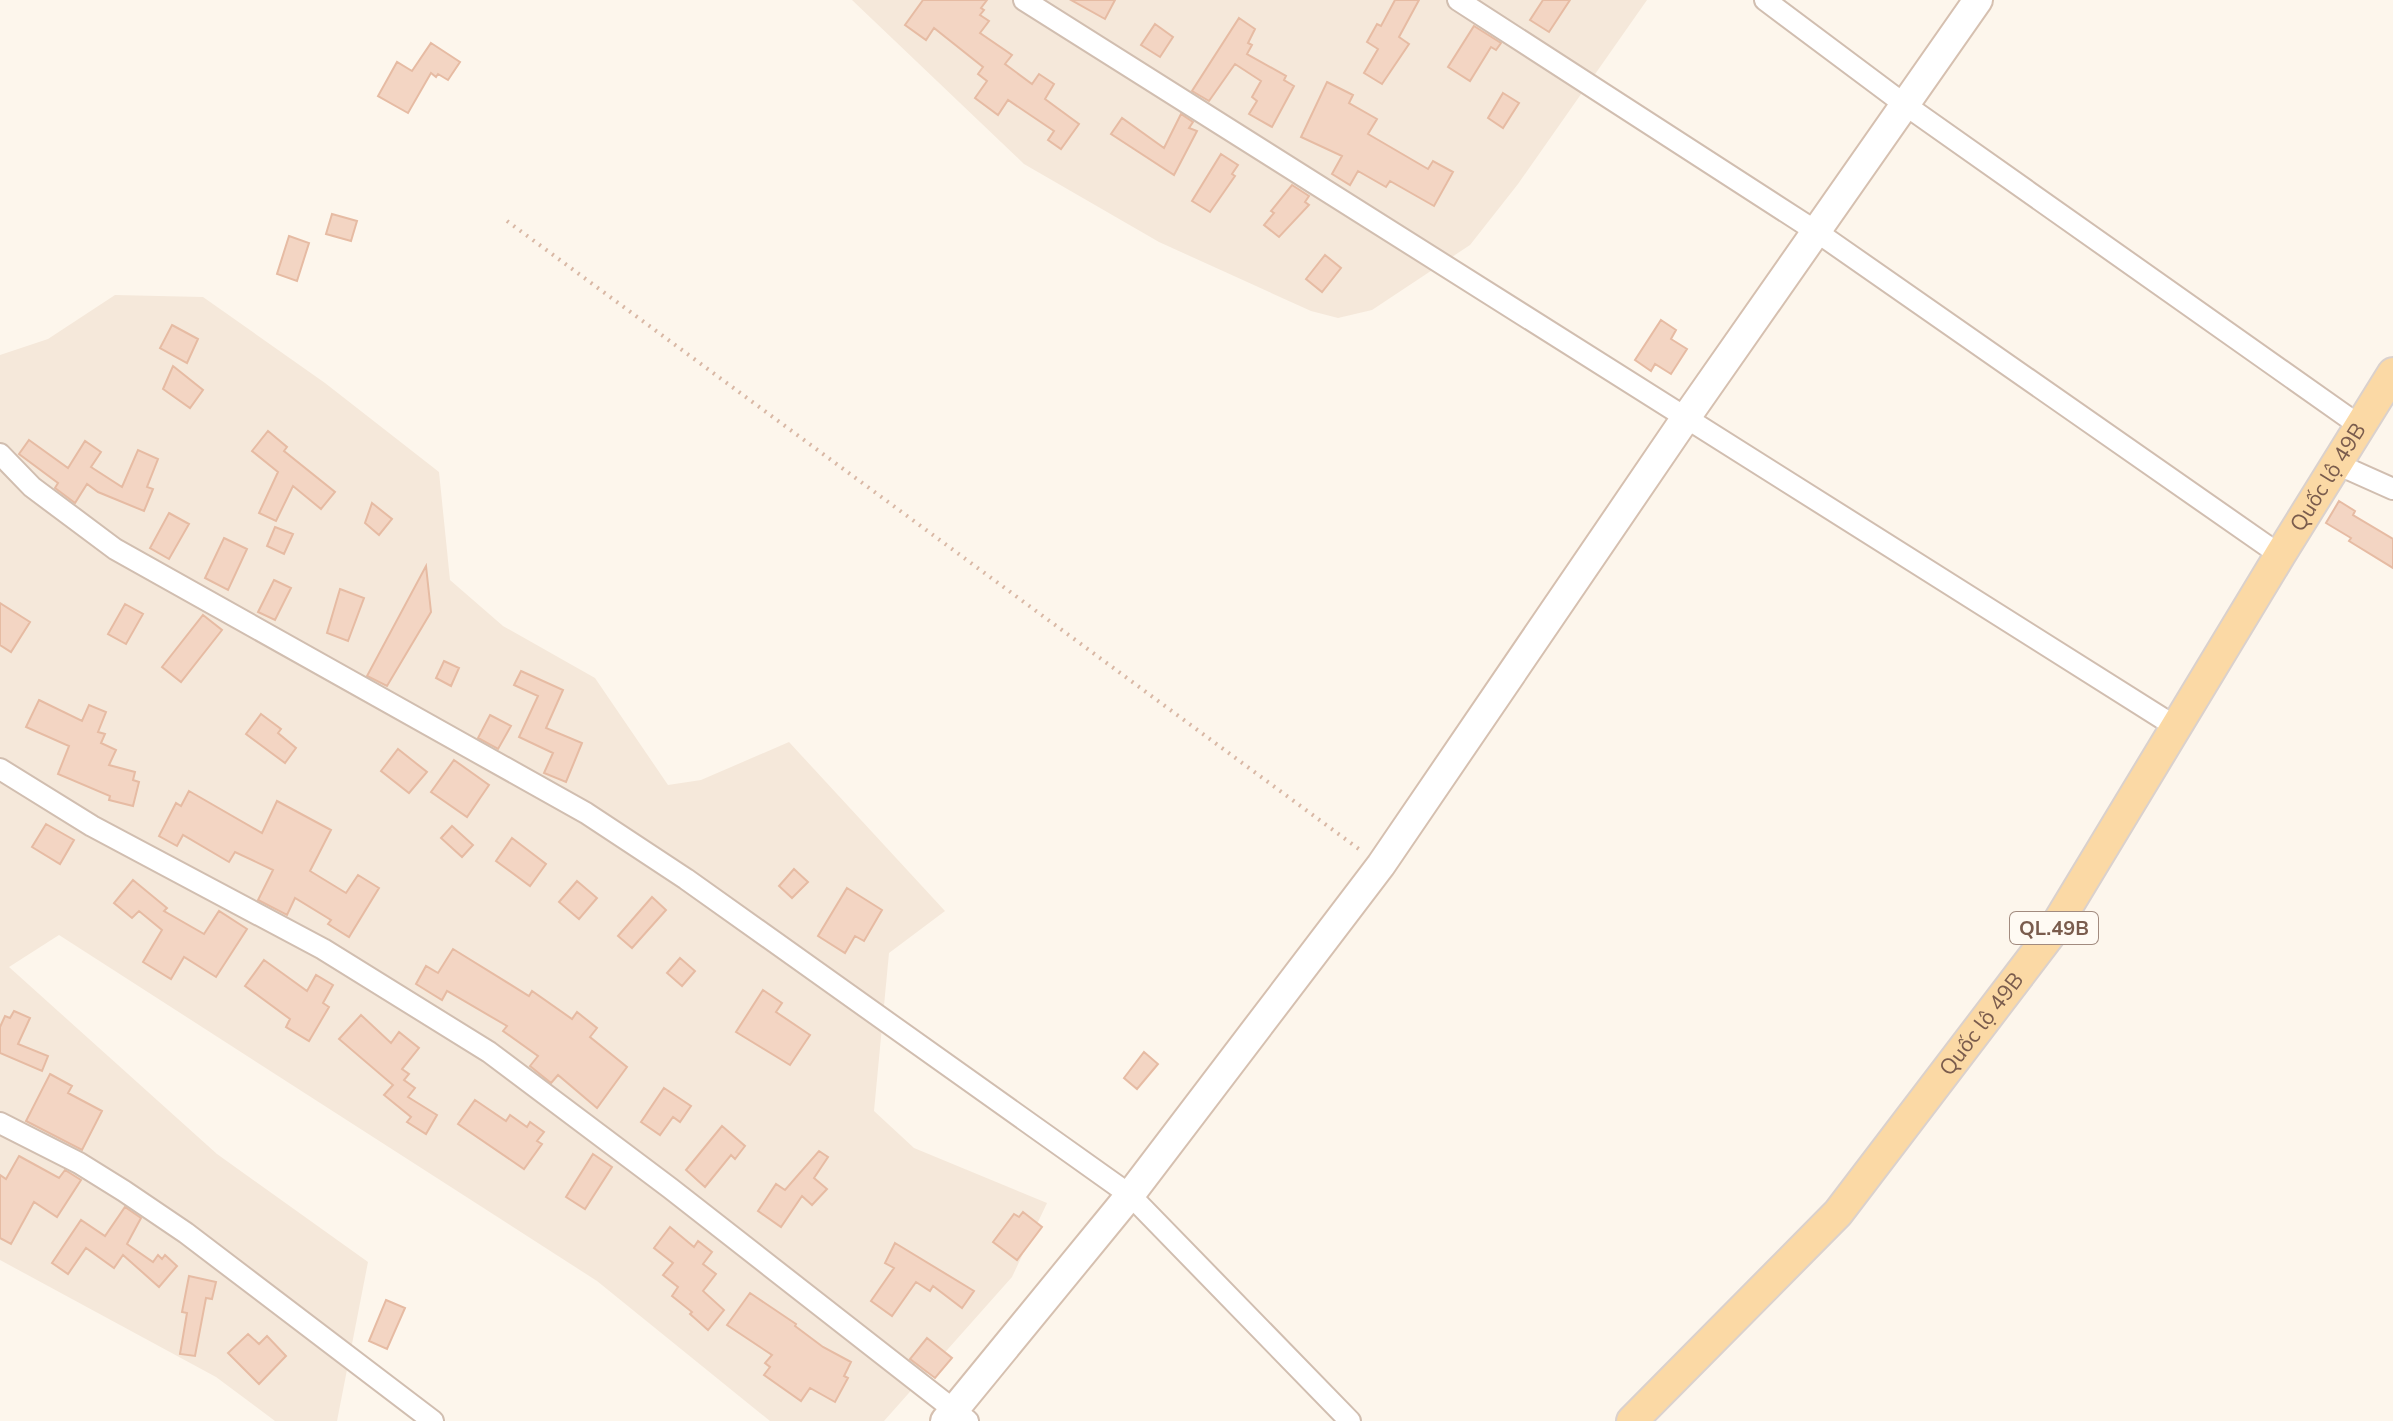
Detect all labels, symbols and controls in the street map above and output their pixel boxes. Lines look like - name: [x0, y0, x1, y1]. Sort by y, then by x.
- street label: Quốc lộ 49B: [2283, 417, 2373, 537]
- road number: QL.49B: [2010, 912, 2098, 944]
- street label: Quốc lộ 49B: [1933, 966, 2031, 1082]

